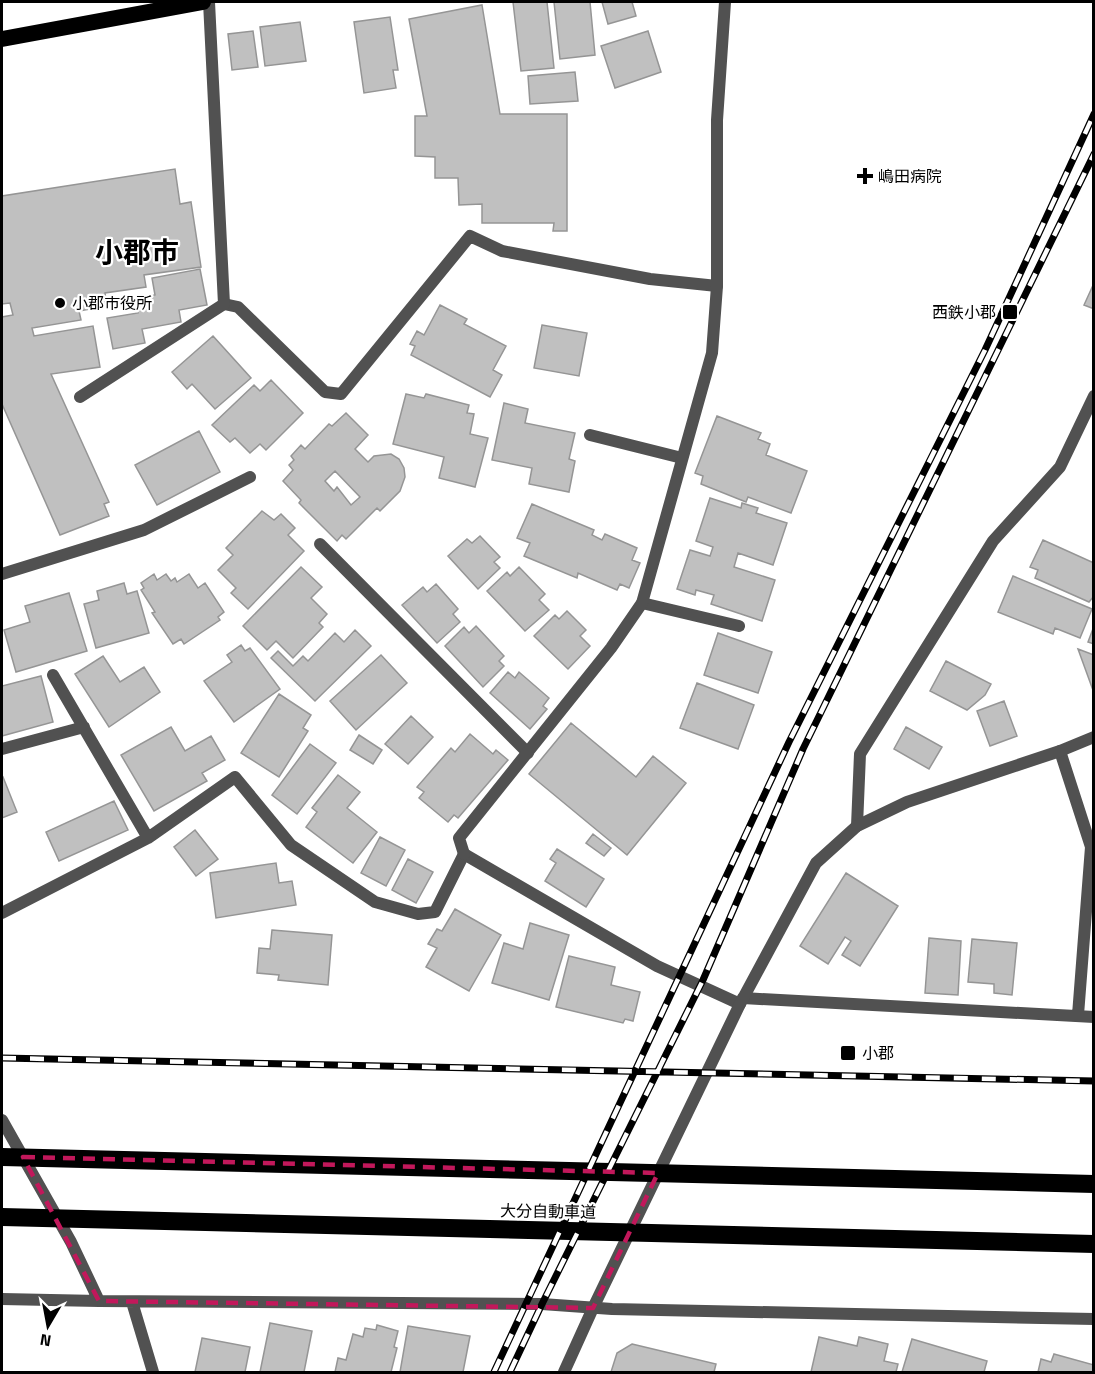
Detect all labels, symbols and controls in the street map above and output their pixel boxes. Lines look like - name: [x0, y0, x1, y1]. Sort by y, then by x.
- place label: 嶋田病院: [878, 164, 942, 188]
- marker: 嶋田病院: [856, 167, 874, 185]
- district label: 小郡市: [95, 230, 179, 273]
- place label: 小郡市役所: [72, 291, 152, 315]
- marker: 小郡市役所: [53, 296, 67, 310]
- place label: 西鉄小郡: [932, 300, 996, 324]
- marker: 西鉄小郡: [1001, 303, 1019, 321]
- place label: 小郡: [862, 1041, 894, 1065]
- marker: 小郡: [839, 1044, 857, 1062]
- street label: 大分自動車道: [500, 1198, 596, 1224]
- north arrow: [18, 1296, 78, 1356]
- text: N: [38, 1328, 53, 1354]

